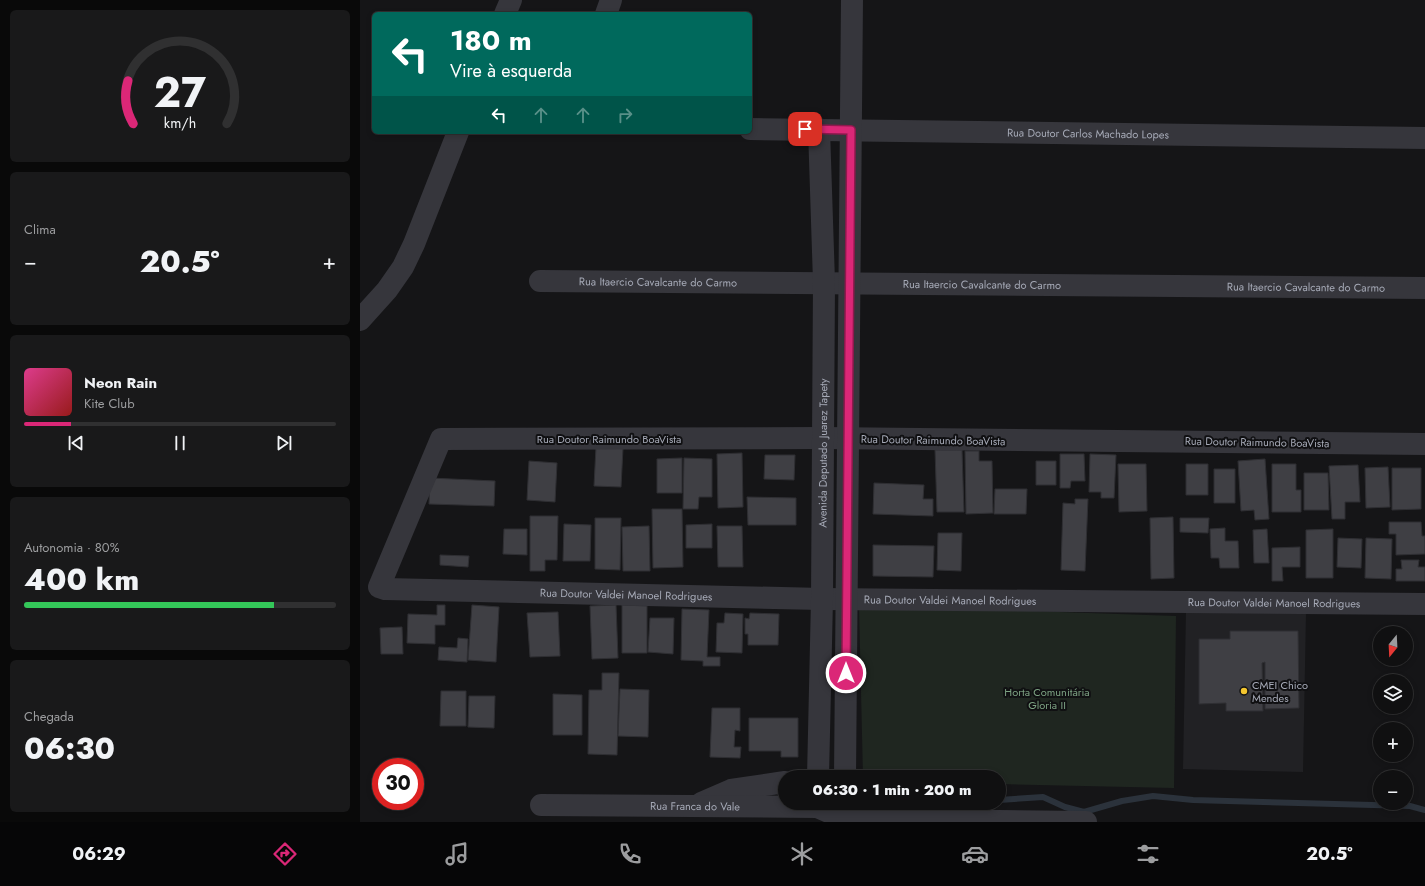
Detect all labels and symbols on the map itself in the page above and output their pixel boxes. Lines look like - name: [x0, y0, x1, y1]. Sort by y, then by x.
- pin: [788, 112, 822, 146]
- street label: Rua Doutor Carlos Machado Lopes: [1007, 124, 1170, 143]
- street label: Rua Itaercio Cavalcante do Carmo: [579, 273, 737, 291]
- street label: Rua Itaercio Cavalcante do Carmo: [903, 276, 1061, 293]
- street label: Rua Itaercio Cavalcante do Carmo: [1227, 278, 1385, 296]
- street label: Avenida Deputado Juarez Tapety: [814, 378, 831, 528]
- street label: Rua Doutor Raimundo BoaVista: [537, 431, 681, 447]
- street label: Rua Doutor Raimundo BoaVista: [861, 431, 1005, 449]
- street label: Rua Doutor Raimundo BoaVista: [1185, 433, 1329, 451]
- street label: Rua Doutor Valdei Manoel Rodrigues: [540, 585, 713, 605]
- street label: Rua Doutor Valdei Manoel Rodrigues: [864, 591, 1037, 609]
- street label: Rua Doutor Valdei Manoel Rodrigues: [1188, 594, 1361, 611]
- north arrow: [1373, 626, 1413, 666]
- position arrow: [825, 652, 867, 694]
- place label: CMEI Chico Mendes: [1252, 677, 1308, 706]
- park label: Horta Comunitária Gloria II: [1004, 684, 1090, 713]
- marker: CMEI Chico Mendes: [1239, 686, 1249, 696]
- speed limit sign: 30: [372, 758, 424, 810]
- street label: Rua Franca do Vale: [650, 798, 740, 814]

